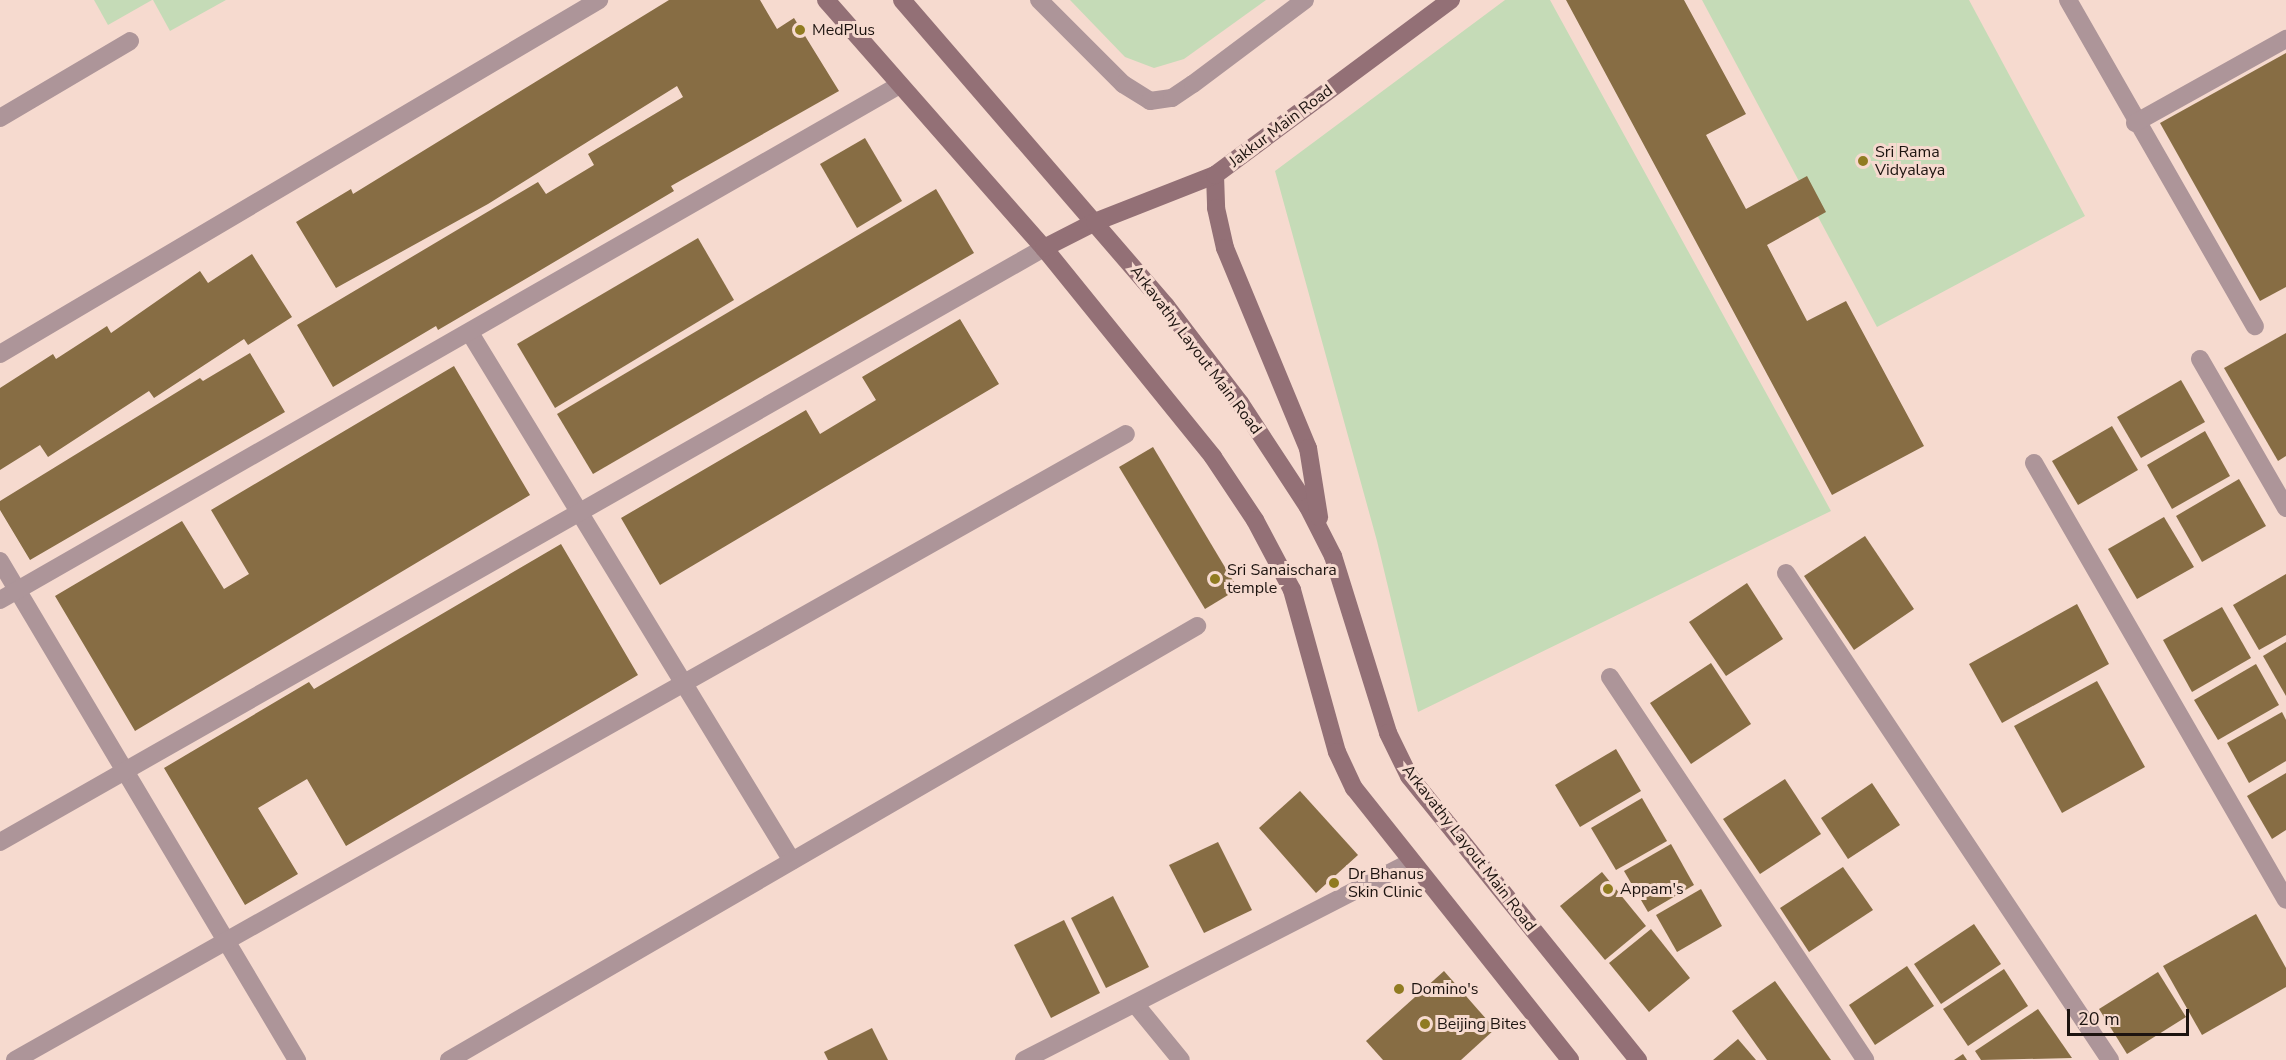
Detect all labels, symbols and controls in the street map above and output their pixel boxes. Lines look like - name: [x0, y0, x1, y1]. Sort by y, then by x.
- place label: MedPlus: [812, 20, 875, 40]
- marker: MedPlus: [793, 23, 807, 37]
- street label: Jakkur Main Road: [1225, 81, 1337, 171]
- place label: Sri Rama Vidyalaya: [1875, 142, 1945, 180]
- marker: Sri Rama Vidyalaya: [1856, 154, 1870, 168]
- street label: Arkavathy Layout Main Road: [1126, 262, 1266, 438]
- place label: Sri Sanaischara temple: [1227, 560, 1337, 598]
- marker: Sri Sanaischara temple: [1208, 572, 1222, 586]
- street label: Arkavathy Layout Main Road: [1398, 761, 1540, 935]
- place label: Dr Bhanus Skin Clinic: [1348, 864, 1424, 902]
- marker: Dr Bhanus Skin Clinic: [1325, 874, 1343, 892]
- place label: Appam's: [1620, 879, 1684, 899]
- marker: Appam's: [1601, 882, 1615, 896]
- place label: Domino's: [1411, 979, 1478, 999]
- marker: Domino's: [1392, 982, 1406, 996]
- scale bar: [2070, 997, 2192, 1035]
- text: 20 m: [2078, 1007, 2120, 1031]
- place label: Beijing Bites: [1437, 1014, 1526, 1034]
- marker: Beijing Bites: [1418, 1017, 1432, 1031]

